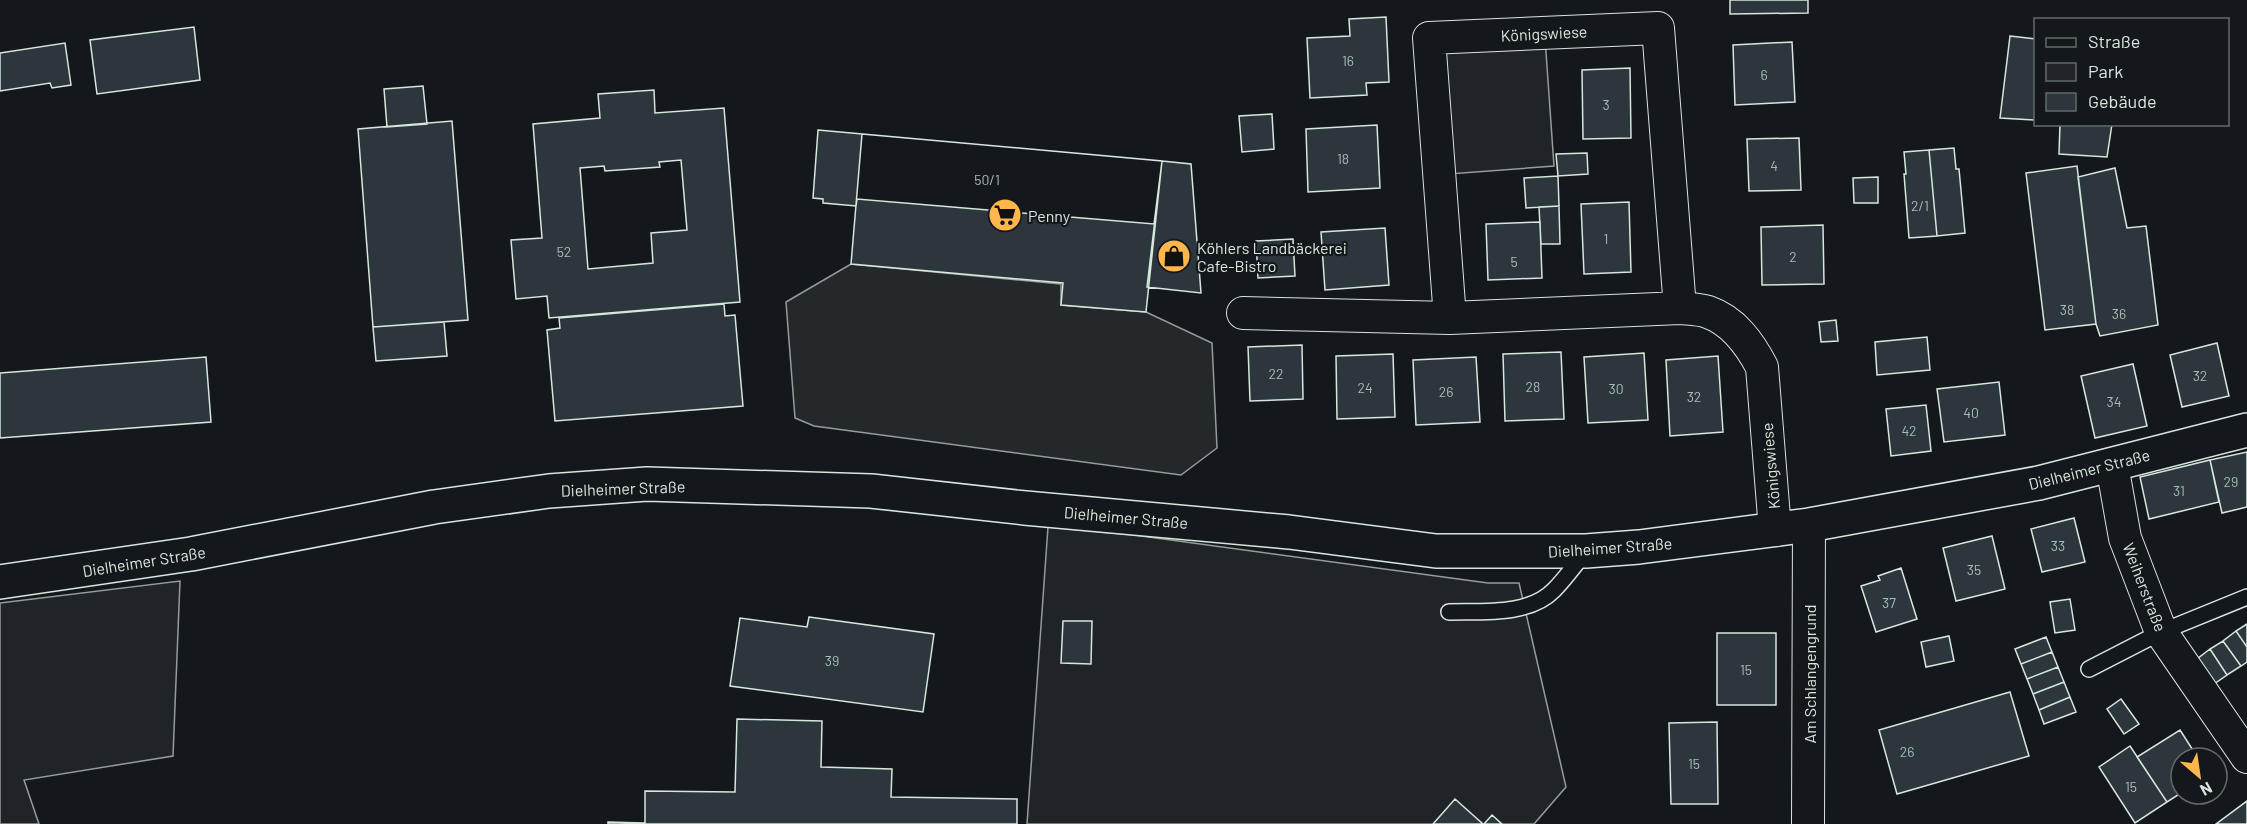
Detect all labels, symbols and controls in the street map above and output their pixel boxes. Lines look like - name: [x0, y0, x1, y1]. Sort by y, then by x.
- legend: [2034, 18, 2229, 126]
- street label: Königswiese: [1500, 21, 1588, 45]
- text: Straße: [2088, 30, 2140, 52]
- house number: 16: [1342, 52, 1354, 69]
- text: Park: [2088, 60, 2123, 82]
- house number: 6: [1760, 66, 1768, 83]
- text: Gebäude: [2088, 90, 2157, 112]
- house number: 3: [1602, 96, 1610, 113]
- house number: 18: [1337, 150, 1349, 167]
- house number: 4: [1770, 157, 1778, 174]
- house number: 50/1: [974, 171, 1000, 188]
- supermarket icon: Penny: [987, 197, 1023, 233]
- house number: 2/1: [1911, 197, 1929, 214]
- place label: Penny: [1028, 206, 1071, 225]
- house number: 1: [1604, 230, 1608, 247]
- shop icon: Köhlers Landbäckerei Cafe-Bistro: [1156, 238, 1192, 274]
- place label: Köhlers Landbäckerei Cafe-Bistro: [1197, 238, 1347, 275]
- house number: 52: [557, 243, 571, 260]
- house number: 2: [1789, 248, 1797, 265]
- house number: 5: [1510, 253, 1518, 270]
- house number: 38: [2060, 301, 2074, 318]
- house number: 36: [2112, 305, 2126, 322]
- house number: 22: [1268, 365, 1284, 382]
- house number: 32: [2193, 367, 2207, 384]
- house number: 28: [1526, 378, 1540, 395]
- house number: 24: [1357, 379, 1373, 396]
- house number: 30: [1608, 380, 1624, 397]
- house number: 26: [1439, 383, 1453, 400]
- house number: 32: [1687, 388, 1701, 405]
- house number: 34: [2107, 393, 2121, 410]
- house number: 40: [1963, 404, 1979, 421]
- street label: Königswiese: [1757, 422, 1783, 510]
- house number: 42: [1901, 422, 1917, 439]
- street label: Dielheimer Straße: [2026, 445, 2152, 493]
- house number: 29: [2224, 473, 2238, 490]
- street label: Dielheimer Straße: [560, 476, 686, 500]
- house number: 31: [2173, 482, 2185, 499]
- street label: Dielheimer Straße: [1063, 502, 1189, 532]
- street label: Dielheimer Straße: [1547, 533, 1673, 561]
- house number: 33: [2051, 537, 2065, 554]
- street label: Weiherstraße: [2119, 540, 2171, 634]
- street label: Dielheimer Straße: [81, 542, 207, 580]
- house number: 35: [1967, 561, 1981, 578]
- house number: 37: [1882, 594, 1896, 611]
- street label: Am Schlangengrund: [1800, 605, 1819, 743]
- house number: 39: [825, 652, 839, 669]
- house number: 15: [1740, 661, 1752, 678]
- house number: 26: [1900, 743, 1914, 760]
- north arrow: [2169, 746, 2229, 806]
- house number: 15: [1688, 755, 1700, 772]
- house number: 15: [2125, 778, 2137, 795]
- text: N: [2197, 779, 2216, 800]

